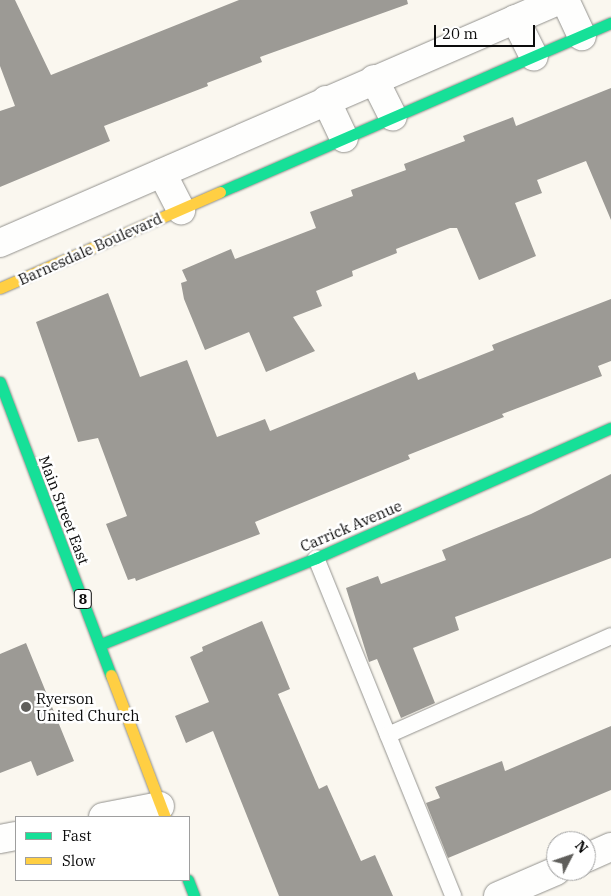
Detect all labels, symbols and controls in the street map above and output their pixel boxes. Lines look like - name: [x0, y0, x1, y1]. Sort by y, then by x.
- scale bar: [436, 15, 537, 47]
- text: 20 m: [442, 24, 478, 43]
- street label: Barnesdale Boulevard: [15, 209, 165, 289]
- street label: Main Street East: [35, 453, 93, 567]
- street label: Carrick Avenue: [298, 497, 404, 555]
- road number: 8: [73, 588, 93, 610]
- place label: Ryerson United Church: [36, 689, 140, 724]
- marker: Ryerson United Church: [20, 701, 32, 713]
- legend: [15, 816, 190, 881]
- text: Fast: [62, 826, 92, 845]
- north arrow: [546, 831, 596, 881]
- text: N: [571, 837, 592, 857]
- text: Slow: [62, 851, 95, 870]

